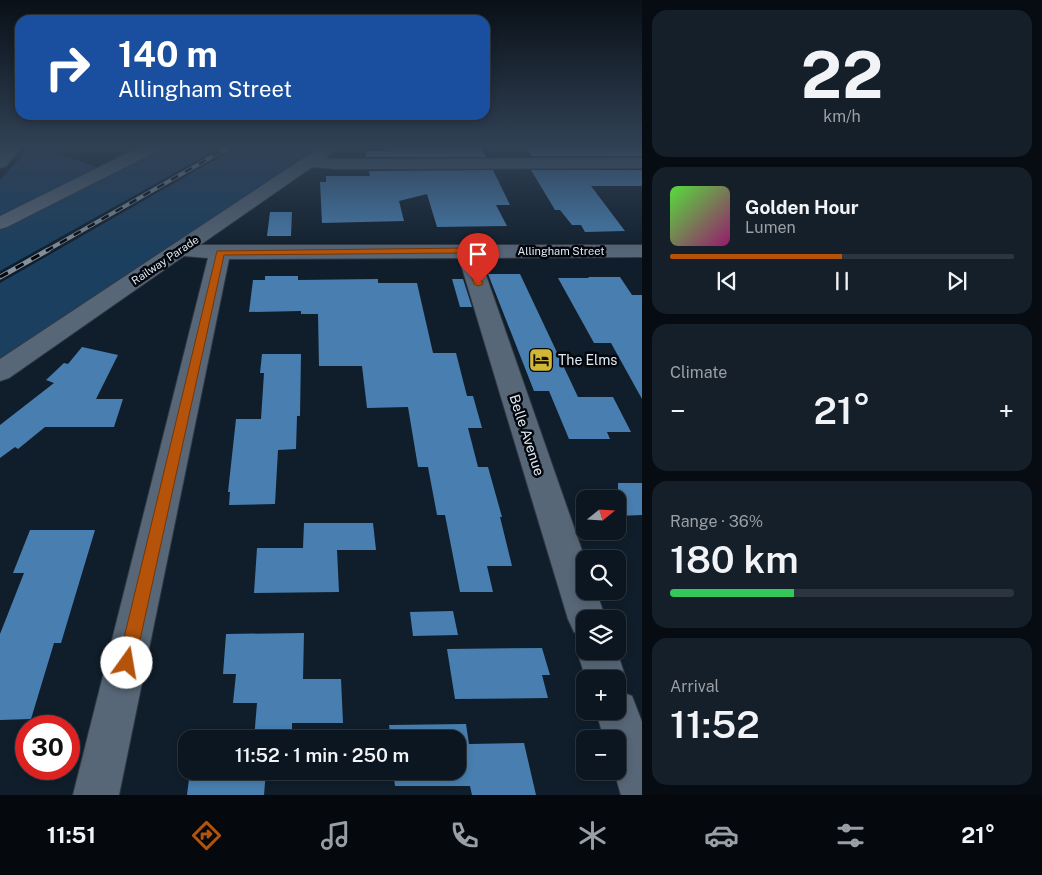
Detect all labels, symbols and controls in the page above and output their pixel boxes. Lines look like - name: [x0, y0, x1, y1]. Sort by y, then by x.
- text: 140 m: [118, 34, 218, 75]
- icon: right: [35, 35, 100, 100]
- text: 22: [801, 36, 883, 113]
- text: Allingham Street: [118, 76, 292, 102]
- text: km/h: [823, 107, 861, 126]
- text: Golden Hour: [745, 196, 859, 218]
- text: Lumen: [745, 218, 796, 237]
- street label: Railway Parade: [129, 233, 201, 287]
- pin: [457, 233, 499, 284]
- icon: arrive: [464, 240, 492, 268]
- street label: Allingham Street: [518, 245, 604, 257]
- icon: previous: [713, 267, 741, 295]
- icon: pause: [828, 267, 856, 295]
- icon: next: [943, 267, 971, 295]
- hotel icon: The Elms: [528, 347, 554, 373]
- place label: The Elms: [558, 352, 617, 368]
- text: Climate: [670, 363, 727, 382]
- text: 21°: [813, 388, 871, 433]
- street label: Belle Avenue: [506, 392, 548, 478]
- text: −: [670, 394, 686, 427]
- text: +: [998, 394, 1014, 427]
- north arrow: [576, 490, 626, 540]
- map controls: [576, 490, 626, 780]
- text: Range · 36%: [670, 512, 763, 531]
- text: 180 km: [670, 537, 799, 582]
- button: search: [576, 550, 626, 600]
- button: layers: [576, 610, 626, 660]
- position arrow: [100, 636, 152, 688]
- button: +: [576, 670, 626, 720]
- text: Arrival: [670, 677, 719, 696]
- text: 11:52: [670, 702, 760, 747]
- speed limit sign: 30: [15, 715, 80, 780]
- button: −: [576, 730, 626, 780]
- text: 11:52 · 1 min · 250 m: [235, 744, 409, 766]
- icon: directions: [189, 818, 224, 853]
- icon: music: [318, 818, 353, 853]
- icon: phone: [447, 818, 482, 853]
- icon: climate: [575, 818, 610, 853]
- icon: car: [704, 818, 739, 853]
- icon: filters: [833, 818, 868, 853]
- text: 11:51: [47, 822, 96, 848]
- text: 21°: [961, 822, 995, 848]

